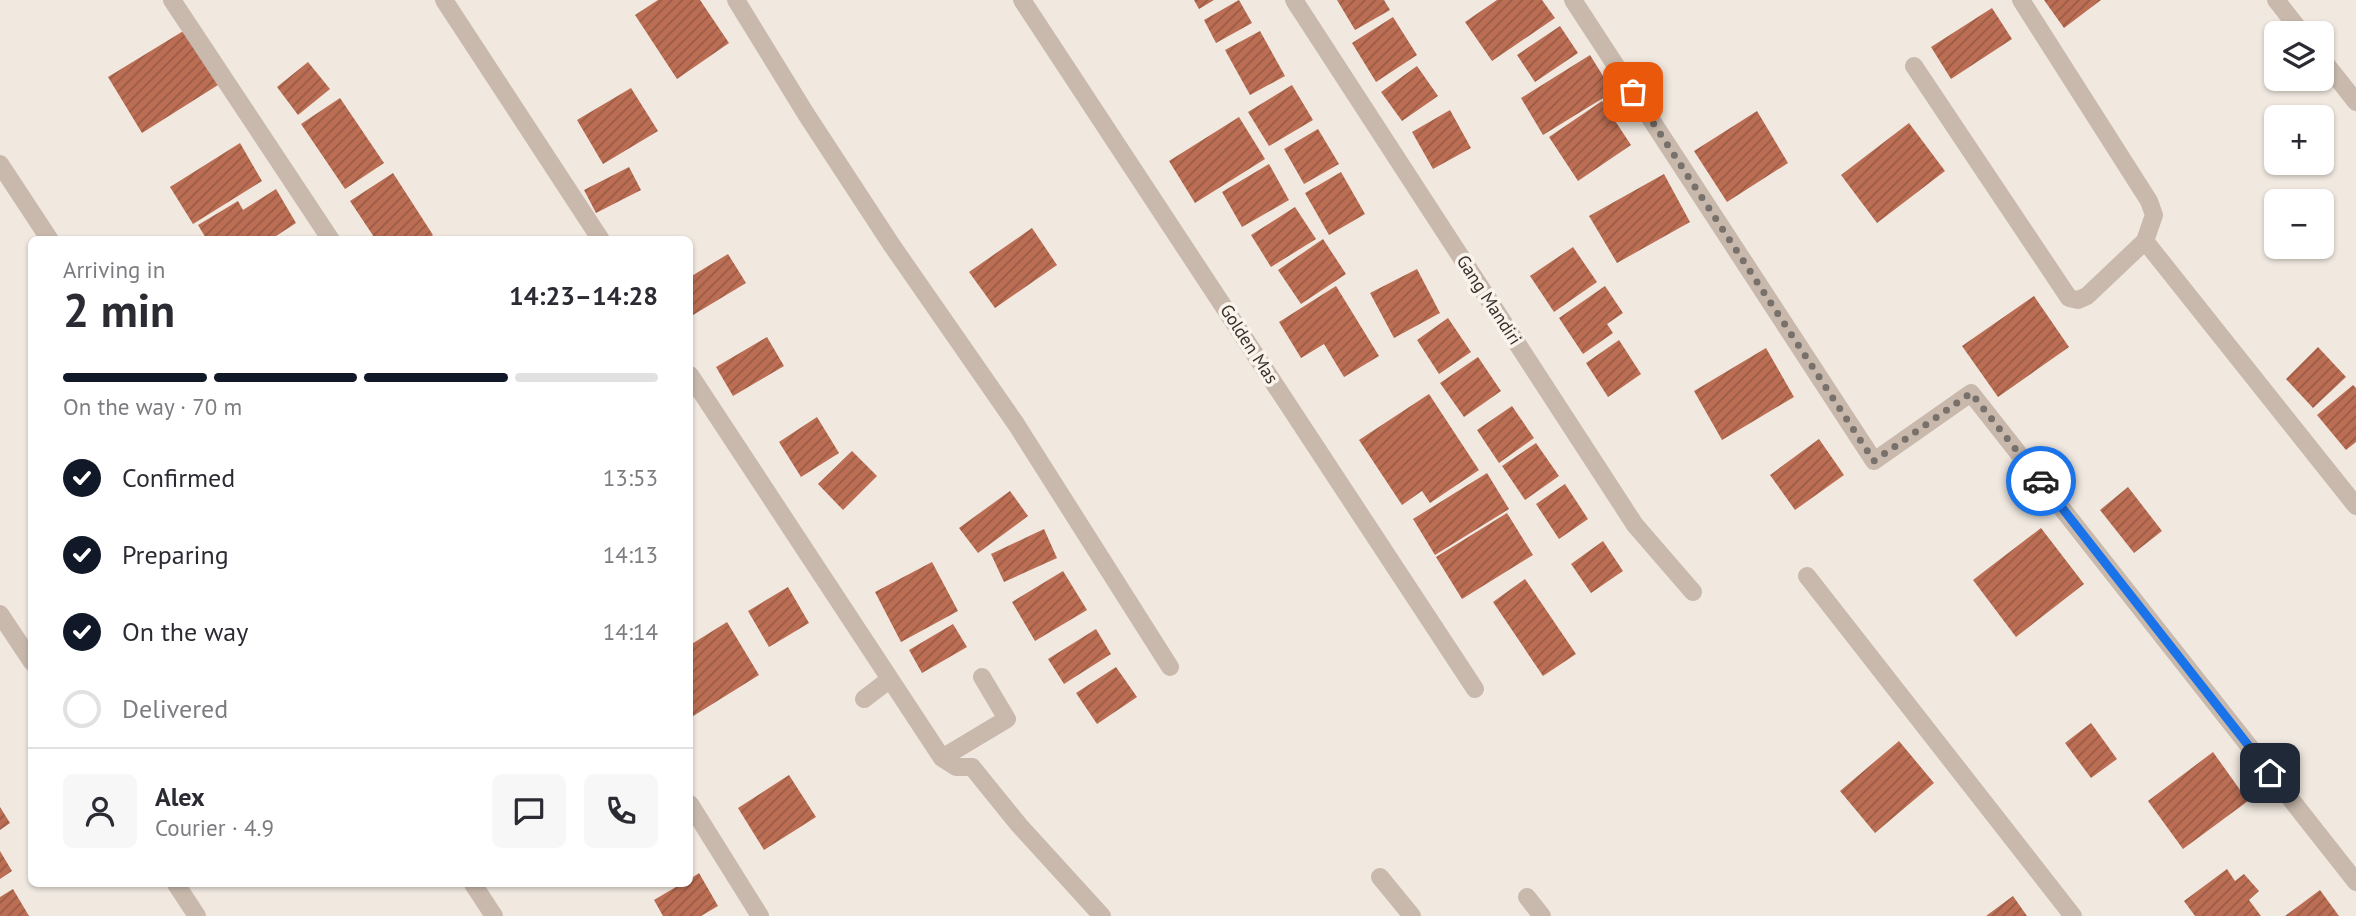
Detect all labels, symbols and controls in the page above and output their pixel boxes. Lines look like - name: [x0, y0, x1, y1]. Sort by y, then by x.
- map controls: [2264, 21, 2334, 259]
- button: layers: [2264, 21, 2334, 91]
- pin: [1603, 62, 1663, 122]
- icon: bag: [1614, 73, 1652, 111]
- button: +: [2264, 105, 2334, 175]
- button: −: [2264, 189, 2334, 259]
- street label: Gang Mandiri: [1452, 250, 1527, 349]
- text: Arriving in: [63, 255, 165, 284]
- text: 14:23–14:28: [509, 279, 658, 312]
- text: 2 min: [63, 280, 175, 340]
- street label: Golden Mas: [1215, 300, 1284, 388]
- text: On the way · 70 m: [63, 392, 242, 421]
- courier: [2006, 446, 2076, 516]
- icon: check: [63, 459, 101, 497]
- text: Confirmed: [122, 461, 235, 494]
- icon: car: [2022, 462, 2060, 500]
- text: 13:53: [603, 463, 658, 492]
- icon: check: [63, 536, 101, 574]
- text: Preparing: [122, 538, 229, 571]
- text: 14:13: [603, 540, 658, 569]
- icon: check: [63, 613, 101, 651]
- text: On the way: [122, 615, 248, 648]
- text: 14:14: [603, 617, 658, 646]
- text: Delivered: [122, 692, 228, 725]
- pin: [2240, 743, 2300, 803]
- icon: home: [2251, 754, 2289, 792]
- button: person: [63, 774, 137, 848]
- button: chat: [492, 774, 566, 848]
- button: phone: [584, 774, 658, 848]
- text: Alex: [155, 780, 205, 813]
- text: Courier · 4.9: [155, 813, 274, 842]

